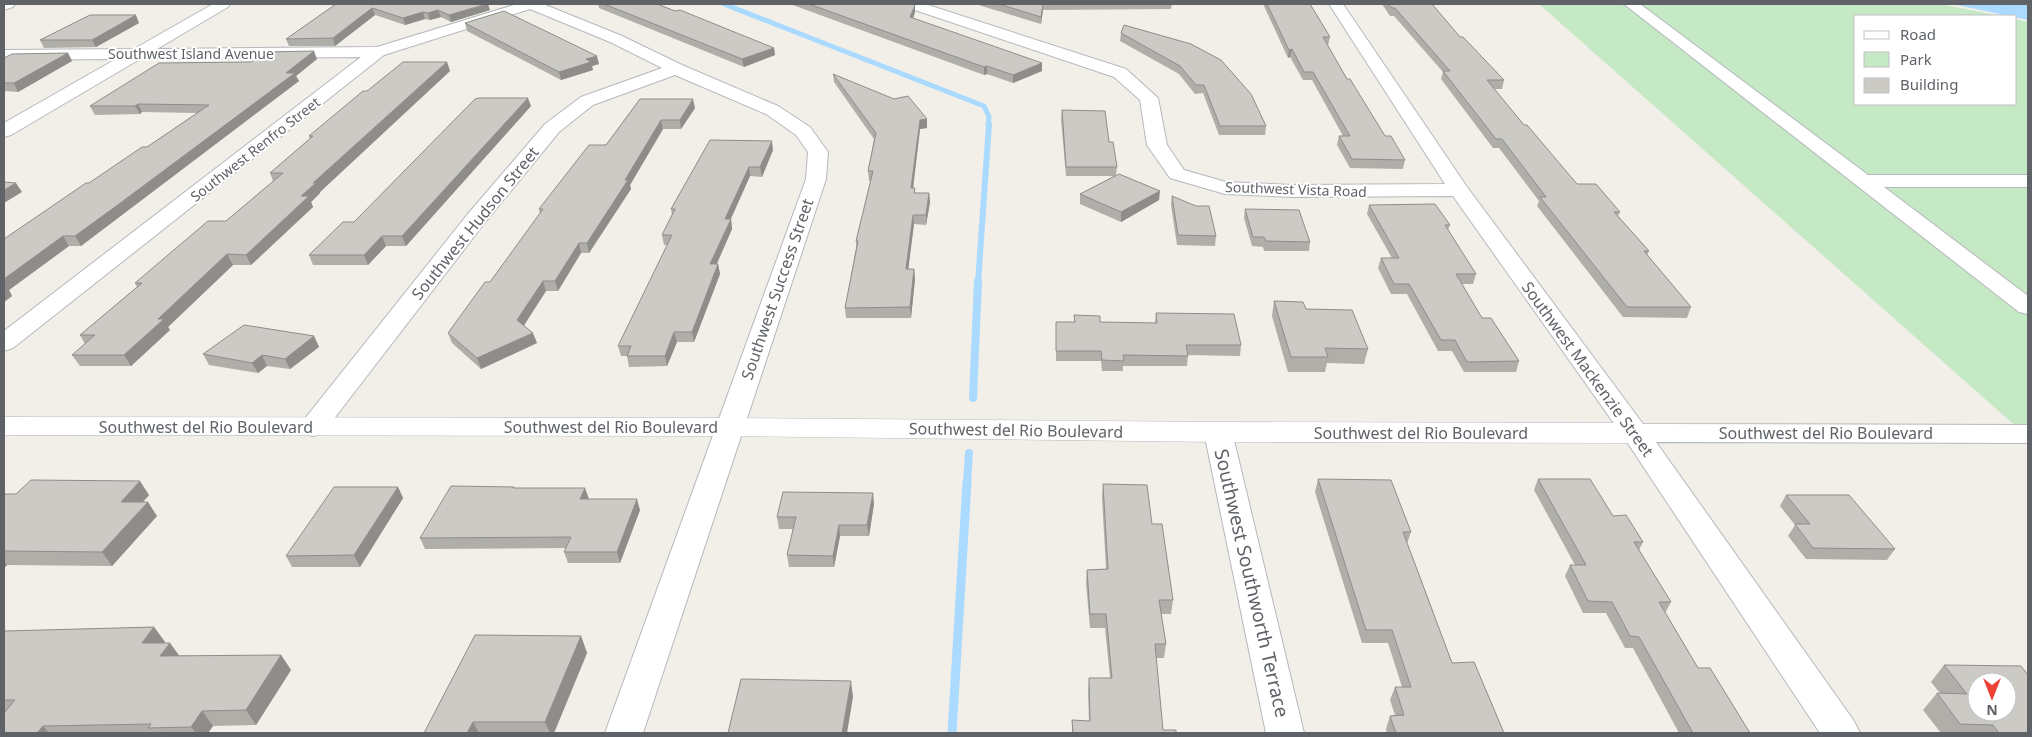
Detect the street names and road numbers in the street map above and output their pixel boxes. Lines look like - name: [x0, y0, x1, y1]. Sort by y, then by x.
- street label: Southwest Island Avenue: [108, 44, 274, 63]
- street label: Southwest Renfro Street: [186, 92, 324, 206]
- street label: Southwest Hudson Street: [406, 142, 544, 304]
- street label: Southwest Vista Road: [1225, 177, 1367, 201]
- street label: Southwest Success Street: [736, 195, 818, 383]
- street label: Southwest Mackenzie Street: [1517, 277, 1659, 461]
- street label: Southwest del Rio Boulevard: [99, 416, 313, 438]
- street label: Southwest del Rio Boulevard: [504, 416, 718, 438]
- street label: Southwest del Rio Boulevard: [909, 417, 1123, 443]
- street label: Southwest del Rio Boulevard: [1314, 422, 1528, 444]
- street label: Southwest del Rio Boulevard: [1719, 422, 1933, 444]
- street label: Southwest Southworth Terrace: [1208, 446, 1296, 720]

